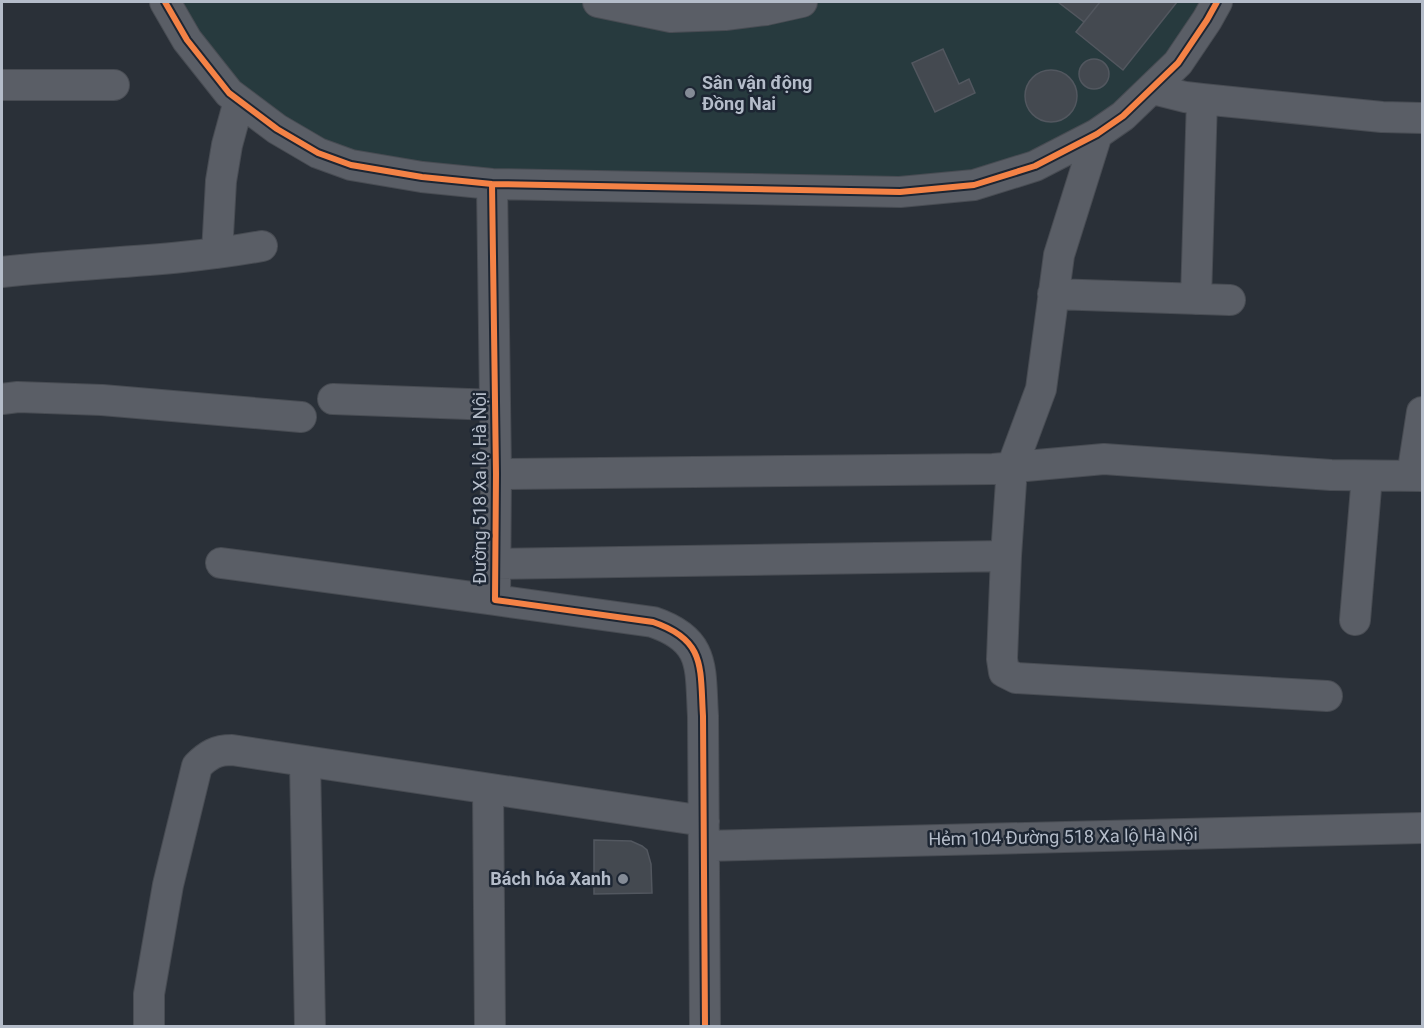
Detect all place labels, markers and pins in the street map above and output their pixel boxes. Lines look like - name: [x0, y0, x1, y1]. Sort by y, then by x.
- place label: Sân vận động Đồng Nai: [702, 72, 812, 114]
- marker: Sân vận động Đồng Nai: [683, 86, 697, 100]
- place label: Bách hóa Xanh: [490, 868, 611, 889]
- marker: Bách hóa Xanh: [616, 872, 630, 886]

